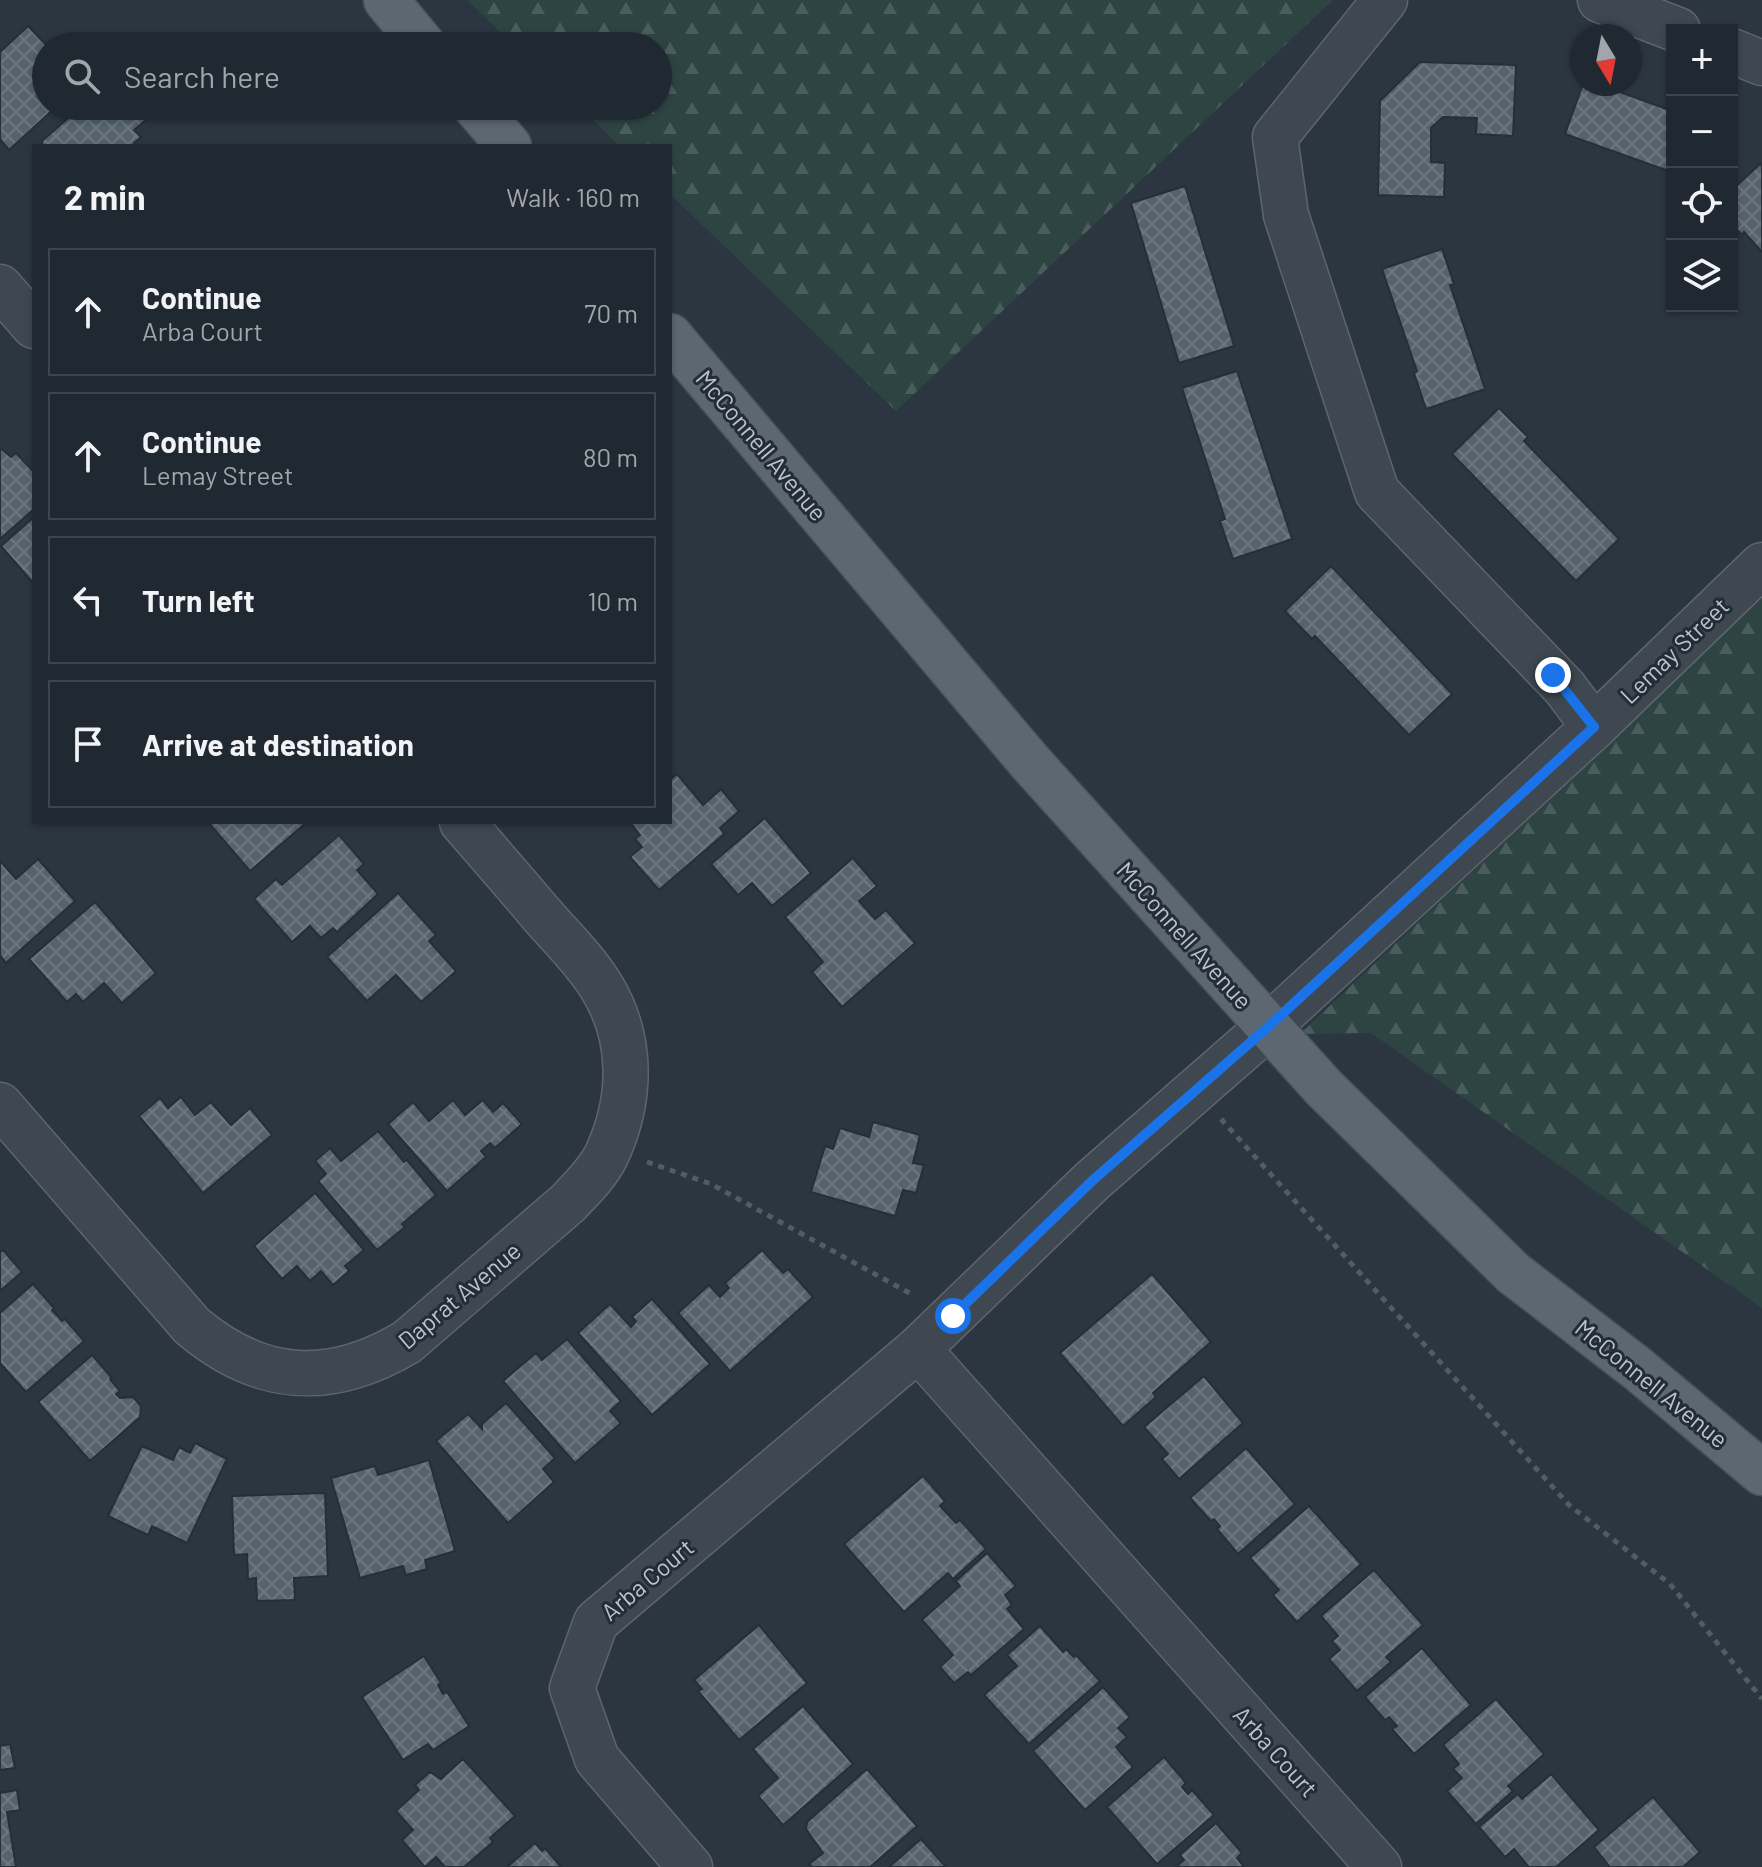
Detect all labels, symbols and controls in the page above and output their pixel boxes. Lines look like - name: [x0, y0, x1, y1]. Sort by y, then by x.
- north arrow: [1570, 24, 1642, 96]
- map controls: [1666, 24, 1738, 312]
- button: +: [1666, 24, 1738, 96]
- search box: [32, 32, 672, 120]
- icon: search: [60, 54, 104, 98]
- text: Search here: [124, 58, 280, 94]
- button: −: [1666, 96, 1738, 168]
- button: locate: [1666, 168, 1738, 240]
- text: 2 min: [64, 176, 146, 217]
- text: Walk · 160 m: [506, 181, 640, 212]
- button: layers: [1666, 240, 1738, 312]
- text: Continue: [142, 279, 262, 315]
- icon: ahead: [66, 290, 110, 334]
- text: 70 m: [584, 297, 638, 328]
- text: Arba Court: [142, 315, 263, 346]
- street label: McConnell Avenue: [691, 364, 833, 526]
- text: Continue: [142, 423, 262, 459]
- icon: ahead: [66, 434, 110, 478]
- text: 80 m: [583, 441, 638, 472]
- text: Lemay Street: [142, 459, 293, 490]
- icon: left: [66, 578, 110, 622]
- text: Turn left: [142, 582, 255, 618]
- text: 10 m: [588, 585, 638, 616]
- street label: Lemay Street: [1614, 591, 1734, 709]
- route end: [1535, 657, 1571, 693]
- icon: arrive: [66, 722, 110, 766]
- text: Arrive at destination: [142, 726, 414, 762]
- street label: McConnell Avenue: [1111, 855, 1259, 1015]
- street label: Daprat Avenue: [392, 1235, 526, 1355]
- route start: [935, 1298, 971, 1334]
- street label: McConnell Avenue: [1570, 1313, 1734, 1453]
- street label: Arba Court: [595, 1532, 699, 1626]
- street label: Arba Court: [1228, 1700, 1324, 1802]

